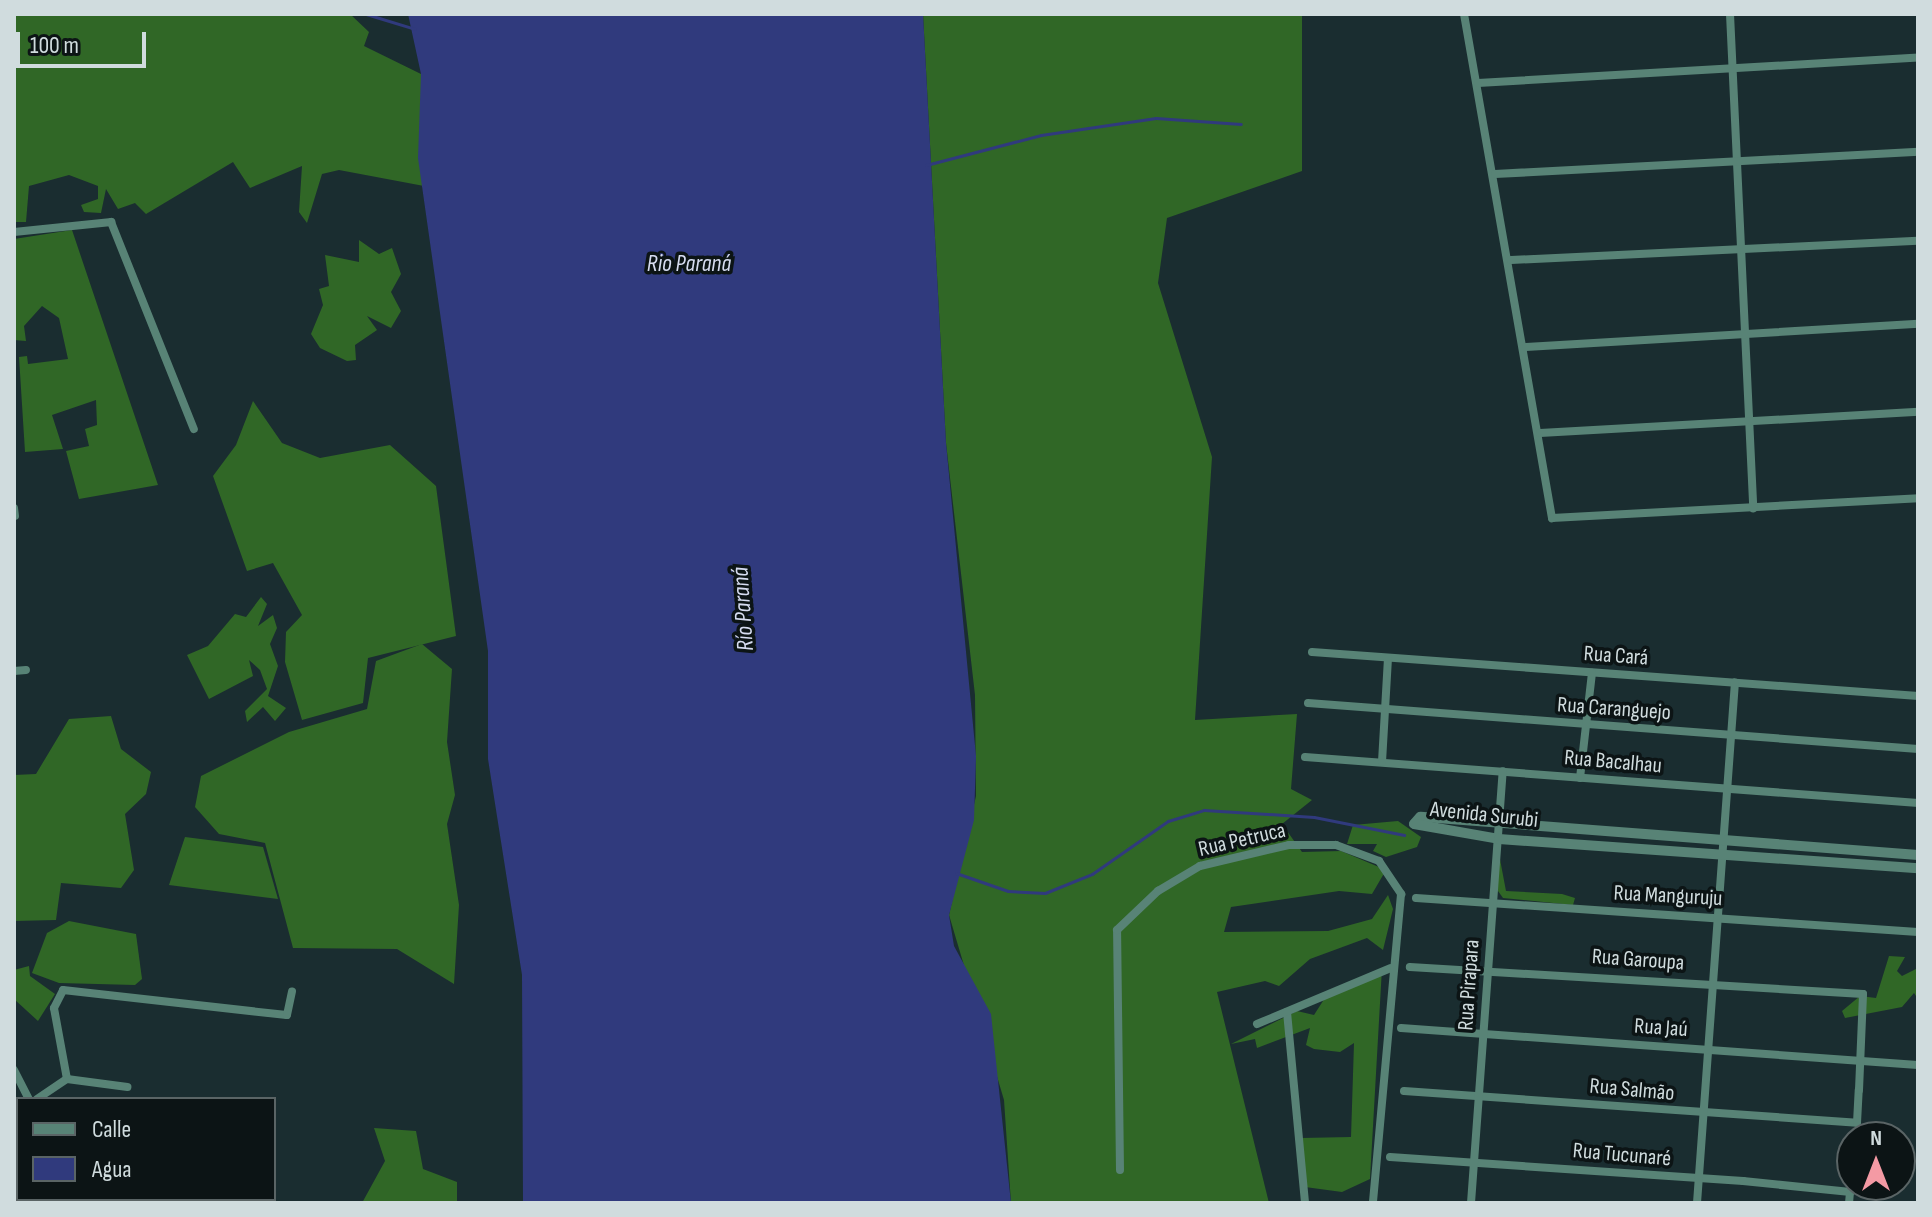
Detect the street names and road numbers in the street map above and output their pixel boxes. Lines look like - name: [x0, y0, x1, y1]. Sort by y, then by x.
- street label: Rua Cará: [1583, 641, 1649, 671]
- street label: Rua Caranguejo: [1556, 692, 1672, 726]
- street label: Rua Bacalhau: [1563, 745, 1663, 779]
- street label: Avenida Surubi: [1429, 796, 1539, 834]
- street label: Rua Petruca: [1196, 817, 1288, 863]
- street label: Rua Manguruju: [1613, 880, 1723, 912]
- street label: Rua Pirapara: [1453, 939, 1485, 1031]
- street label: Rua Garoupa: [1591, 944, 1685, 976]
- street label: Rua Jaú: [1633, 1013, 1689, 1043]
- street label: Rua Salmão: [1588, 1073, 1676, 1107]
- street label: Rua Tucunaré: [1572, 1138, 1672, 1172]

